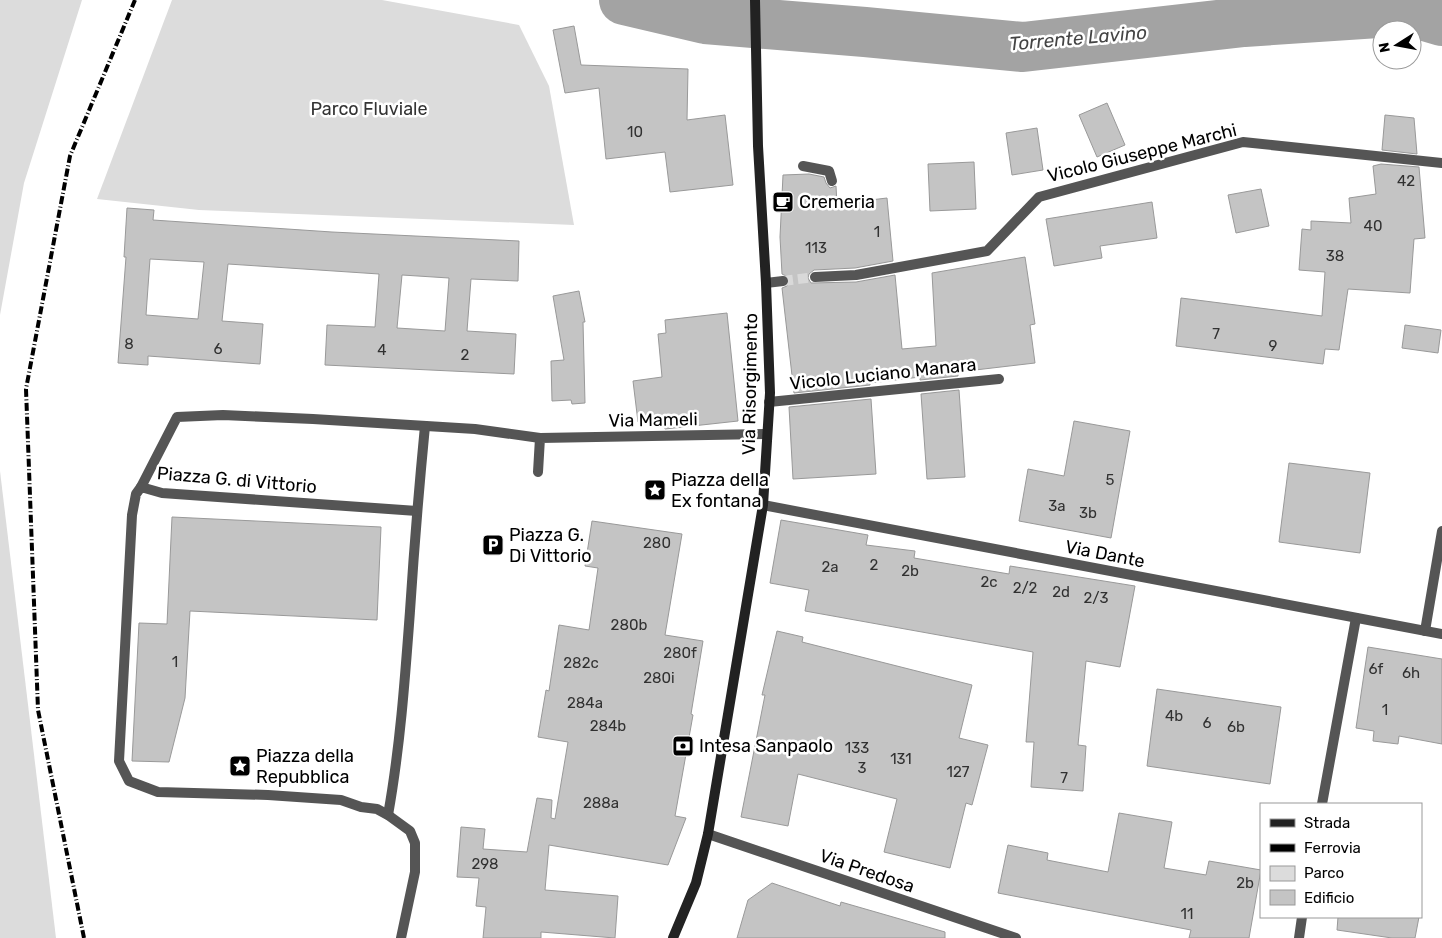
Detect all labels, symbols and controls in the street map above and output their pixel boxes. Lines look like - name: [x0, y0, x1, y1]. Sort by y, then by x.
- north arrow: [1372, 20, 1422, 70]
- water label: Torrente Lavino: [1008, 21, 1148, 55]
- text: N: [1375, 41, 1394, 54]
- park label: Parco Fluviale: [310, 98, 428, 120]
- street label: Vicolo Giuseppe Marchi: [1045, 119, 1239, 187]
- house number: 10: [627, 123, 643, 141]
- house number: 42: [1397, 172, 1415, 190]
- cafe icon: Cremeria: [771, 190, 795, 214]
- place label: Cremeria: [799, 191, 875, 213]
- house number: 40: [1364, 217, 1382, 235]
- house number: 1: [874, 223, 880, 241]
- house number: 113: [805, 239, 827, 257]
- house number: 38: [1326, 247, 1344, 265]
- street label: Via Risorgimento: [738, 313, 762, 455]
- house number: 7: [1212, 325, 1220, 343]
- house number: 8: [124, 335, 134, 353]
- house number: 9: [1269, 337, 1278, 355]
- house number: 6: [213, 340, 223, 358]
- house number: 4: [377, 341, 387, 359]
- house number: 2: [461, 346, 470, 364]
- street label: Vicolo Luciano Manara: [788, 353, 978, 395]
- street label: Via Mameli: [608, 408, 698, 432]
- street label: Piazza G. di Vittorio: [156, 462, 318, 498]
- place label: Piazza della Ex fontana: [671, 469, 769, 512]
- house number: 5: [1106, 471, 1115, 489]
- place icon: Piazza della Ex fontana: [643, 478, 667, 502]
- house number: 3a: [1048, 497, 1066, 515]
- house number: 3b: [1079, 504, 1097, 522]
- place label: Piazza G. Di Vittorio: [509, 524, 592, 567]
- parking icon: Piazza G. Di Vittorio: [481, 533, 505, 557]
- house number: 280: [643, 534, 671, 552]
- street label: Via Dante: [1063, 536, 1147, 572]
- house number: 2: [870, 556, 879, 574]
- house number: 2a: [821, 558, 839, 576]
- house number: 2b: [901, 562, 919, 580]
- house number: 2c: [980, 573, 998, 591]
- house number: 2/2: [1013, 579, 1038, 597]
- house number: 2d: [1052, 583, 1070, 601]
- house number: 2/3: [1083, 589, 1109, 607]
- house number: 280b: [611, 616, 647, 634]
- house number: 280f: [663, 644, 697, 662]
- house number: 1: [172, 653, 178, 671]
- house number: 282c: [563, 654, 599, 672]
- house number: 6f: [1369, 660, 1384, 678]
- house number: 6h: [1402, 664, 1420, 682]
- house number: 280i: [643, 669, 675, 687]
- house number: 284a: [567, 694, 603, 712]
- house number: 1: [1382, 701, 1388, 719]
- house number: 4b: [1165, 707, 1183, 725]
- house number: 6: [1202, 714, 1212, 732]
- house number: 284b: [590, 717, 626, 735]
- house number: 6b: [1227, 718, 1245, 736]
- bank icon: Intesa Sanpaolo: [671, 734, 695, 758]
- place label: Intesa Sanpaolo: [699, 735, 833, 757]
- house number: 133: [845, 739, 869, 757]
- place label: Piazza della Repubblica: [256, 745, 354, 788]
- house number: 131: [890, 750, 912, 768]
- place icon: Piazza della Repubblica: [228, 754, 252, 778]
- house number: 3: [857, 759, 867, 777]
- house number: 127: [947, 763, 970, 781]
- house number: 7: [1060, 769, 1068, 787]
- house number: 288a: [583, 794, 619, 812]
- legend: [1260, 803, 1422, 918]
- text: Strada: [1304, 814, 1350, 832]
- text: Ferrovia: [1304, 839, 1361, 857]
- street label: Via Predosa: [817, 844, 917, 898]
- house number: 298: [471, 855, 499, 873]
- text: Parco: [1304, 864, 1344, 882]
- house number: 2b: [1236, 874, 1254, 892]
- text: Edificio: [1304, 889, 1354, 907]
- house number: 11: [1181, 905, 1193, 923]

